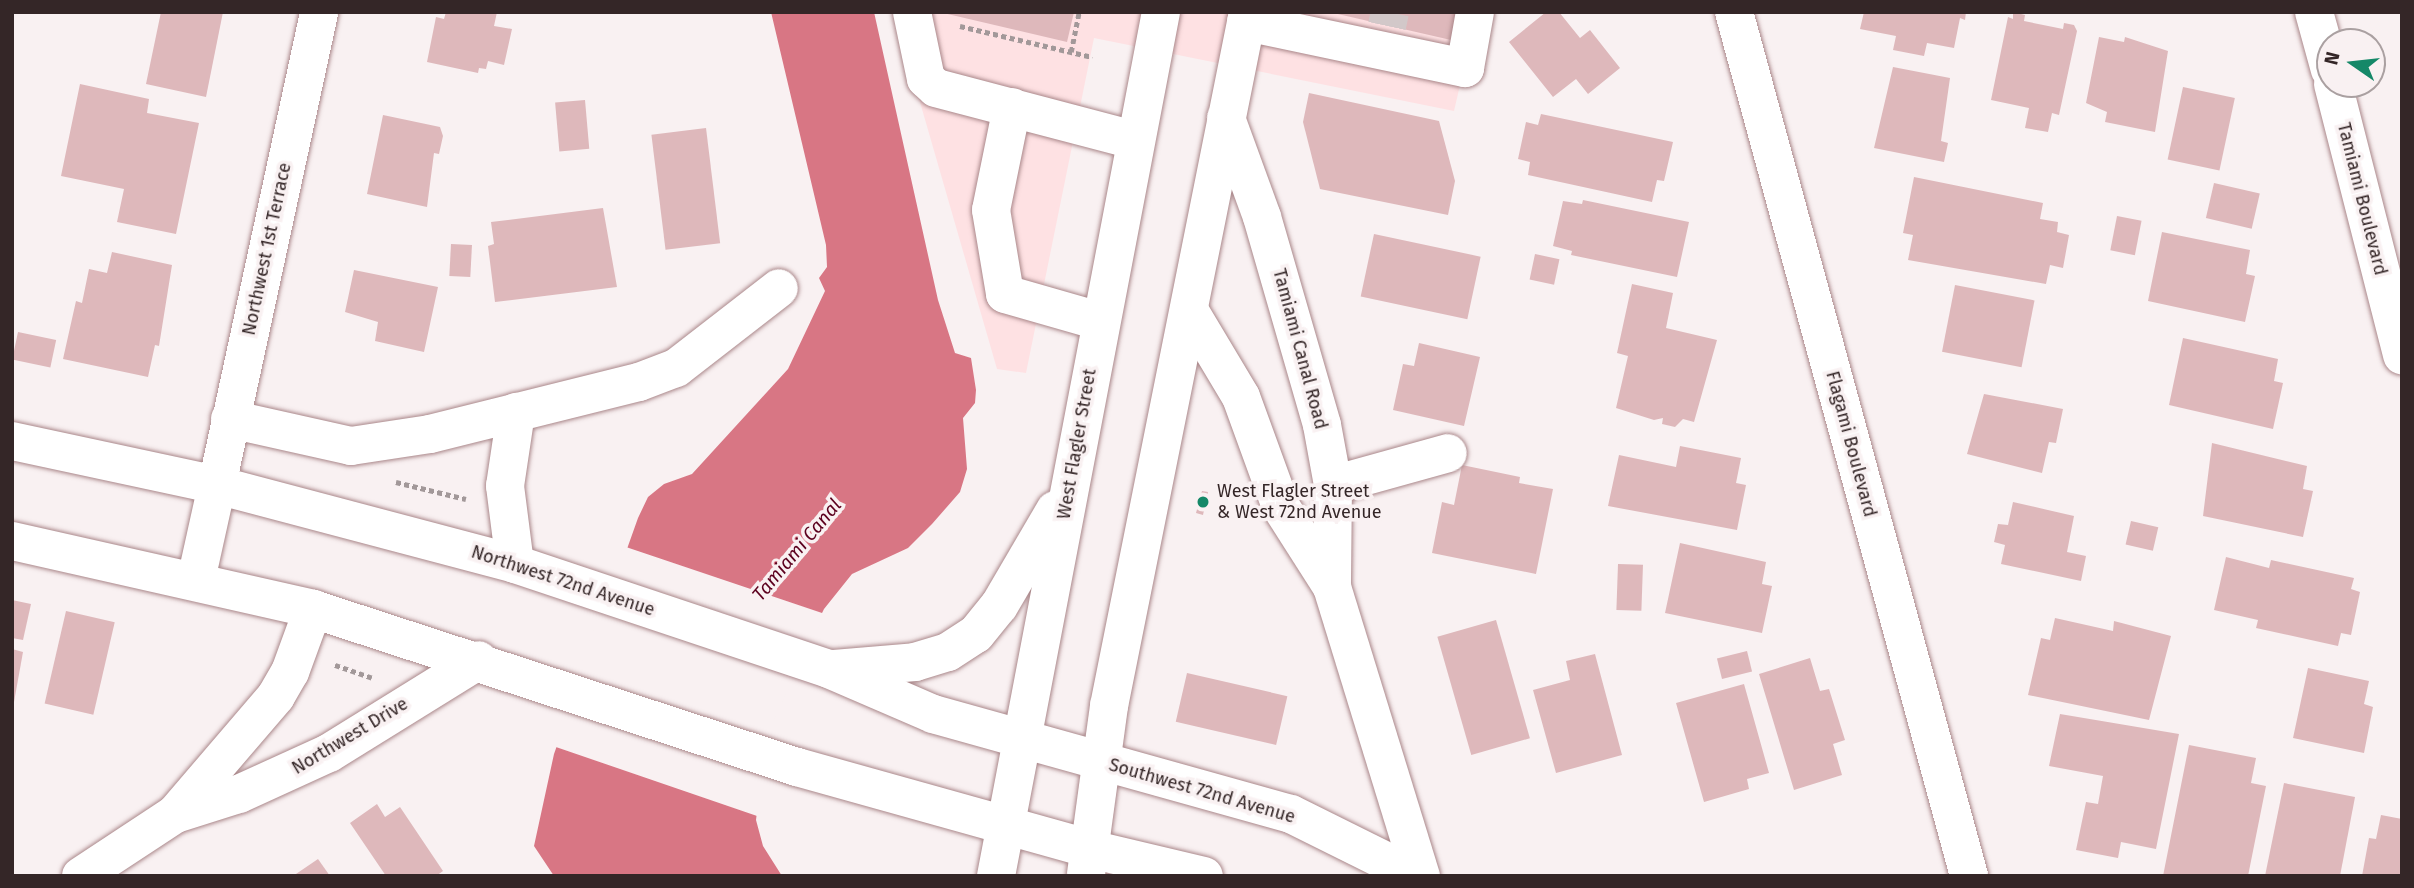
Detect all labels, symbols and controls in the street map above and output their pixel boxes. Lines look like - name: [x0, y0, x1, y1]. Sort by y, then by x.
- north arrow: [2316, 28, 2386, 98]
- text: N: [2319, 49, 2345, 67]
- street label: Tamiami Boulevard: [2333, 121, 2391, 277]
- street label: Northwest 1st Terrace: [238, 161, 296, 337]
- street label: Tamiami Canal Road: [1268, 266, 1332, 432]
- street label: West Flagler Street: [1053, 367, 1101, 521]
- street label: Flagami Boulevard: [1821, 369, 1881, 519]
- place label: West Flagler Street & West 72nd Avenue: [1217, 481, 1382, 524]
- water label: Tamiami Canal: [748, 494, 846, 606]
- marker: West Flagler Street & West 72nd Avenue: [1195, 494, 1211, 510]
- street label: Northwest 72nd Avenue: [469, 541, 657, 621]
- street label: Northwest Drive: [288, 693, 412, 779]
- street label: Southwest 72nd Avenue: [1106, 754, 1298, 828]

